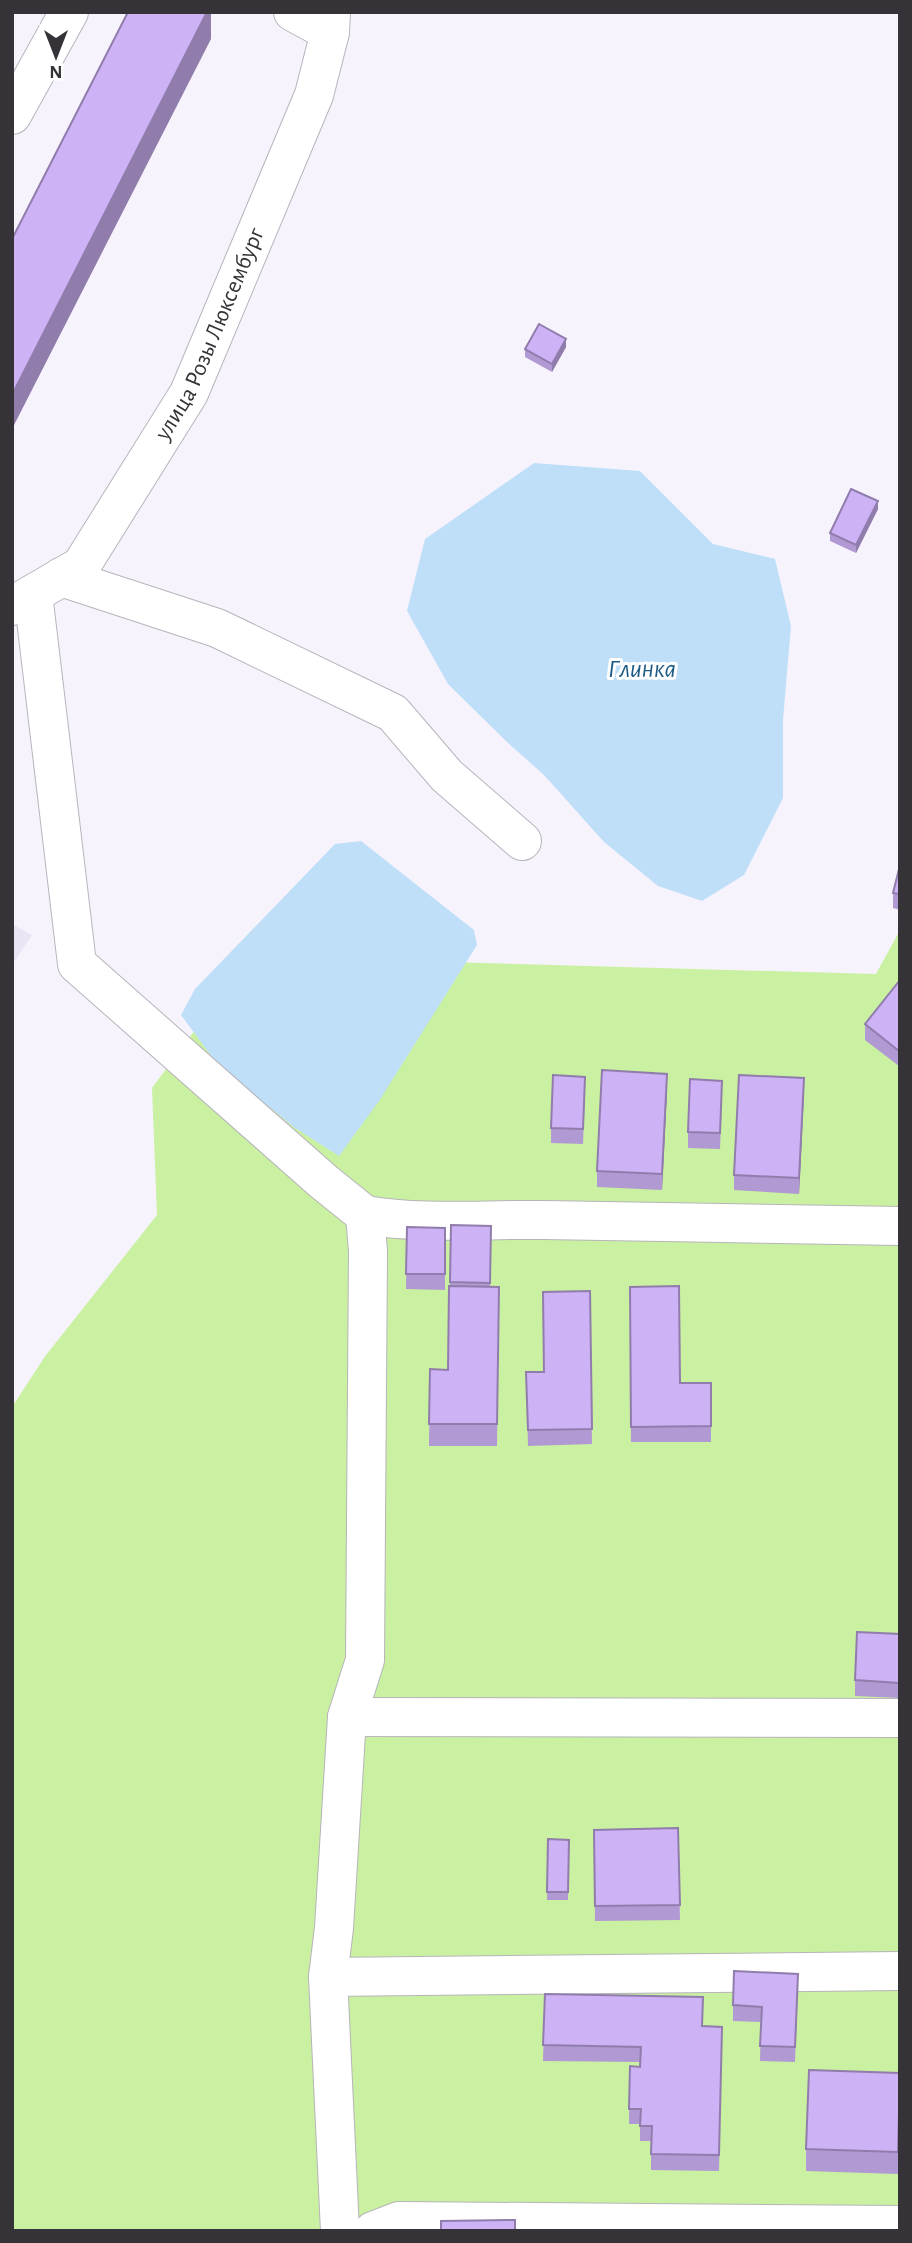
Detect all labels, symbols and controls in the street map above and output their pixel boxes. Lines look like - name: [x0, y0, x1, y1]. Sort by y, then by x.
- north arrow: [21, 21, 91, 91]
- text: N: [49, 62, 63, 81]
- street label: улица Розы Люксембург: [150, 224, 269, 445]
- water label: Глинка: [608, 656, 676, 682]

